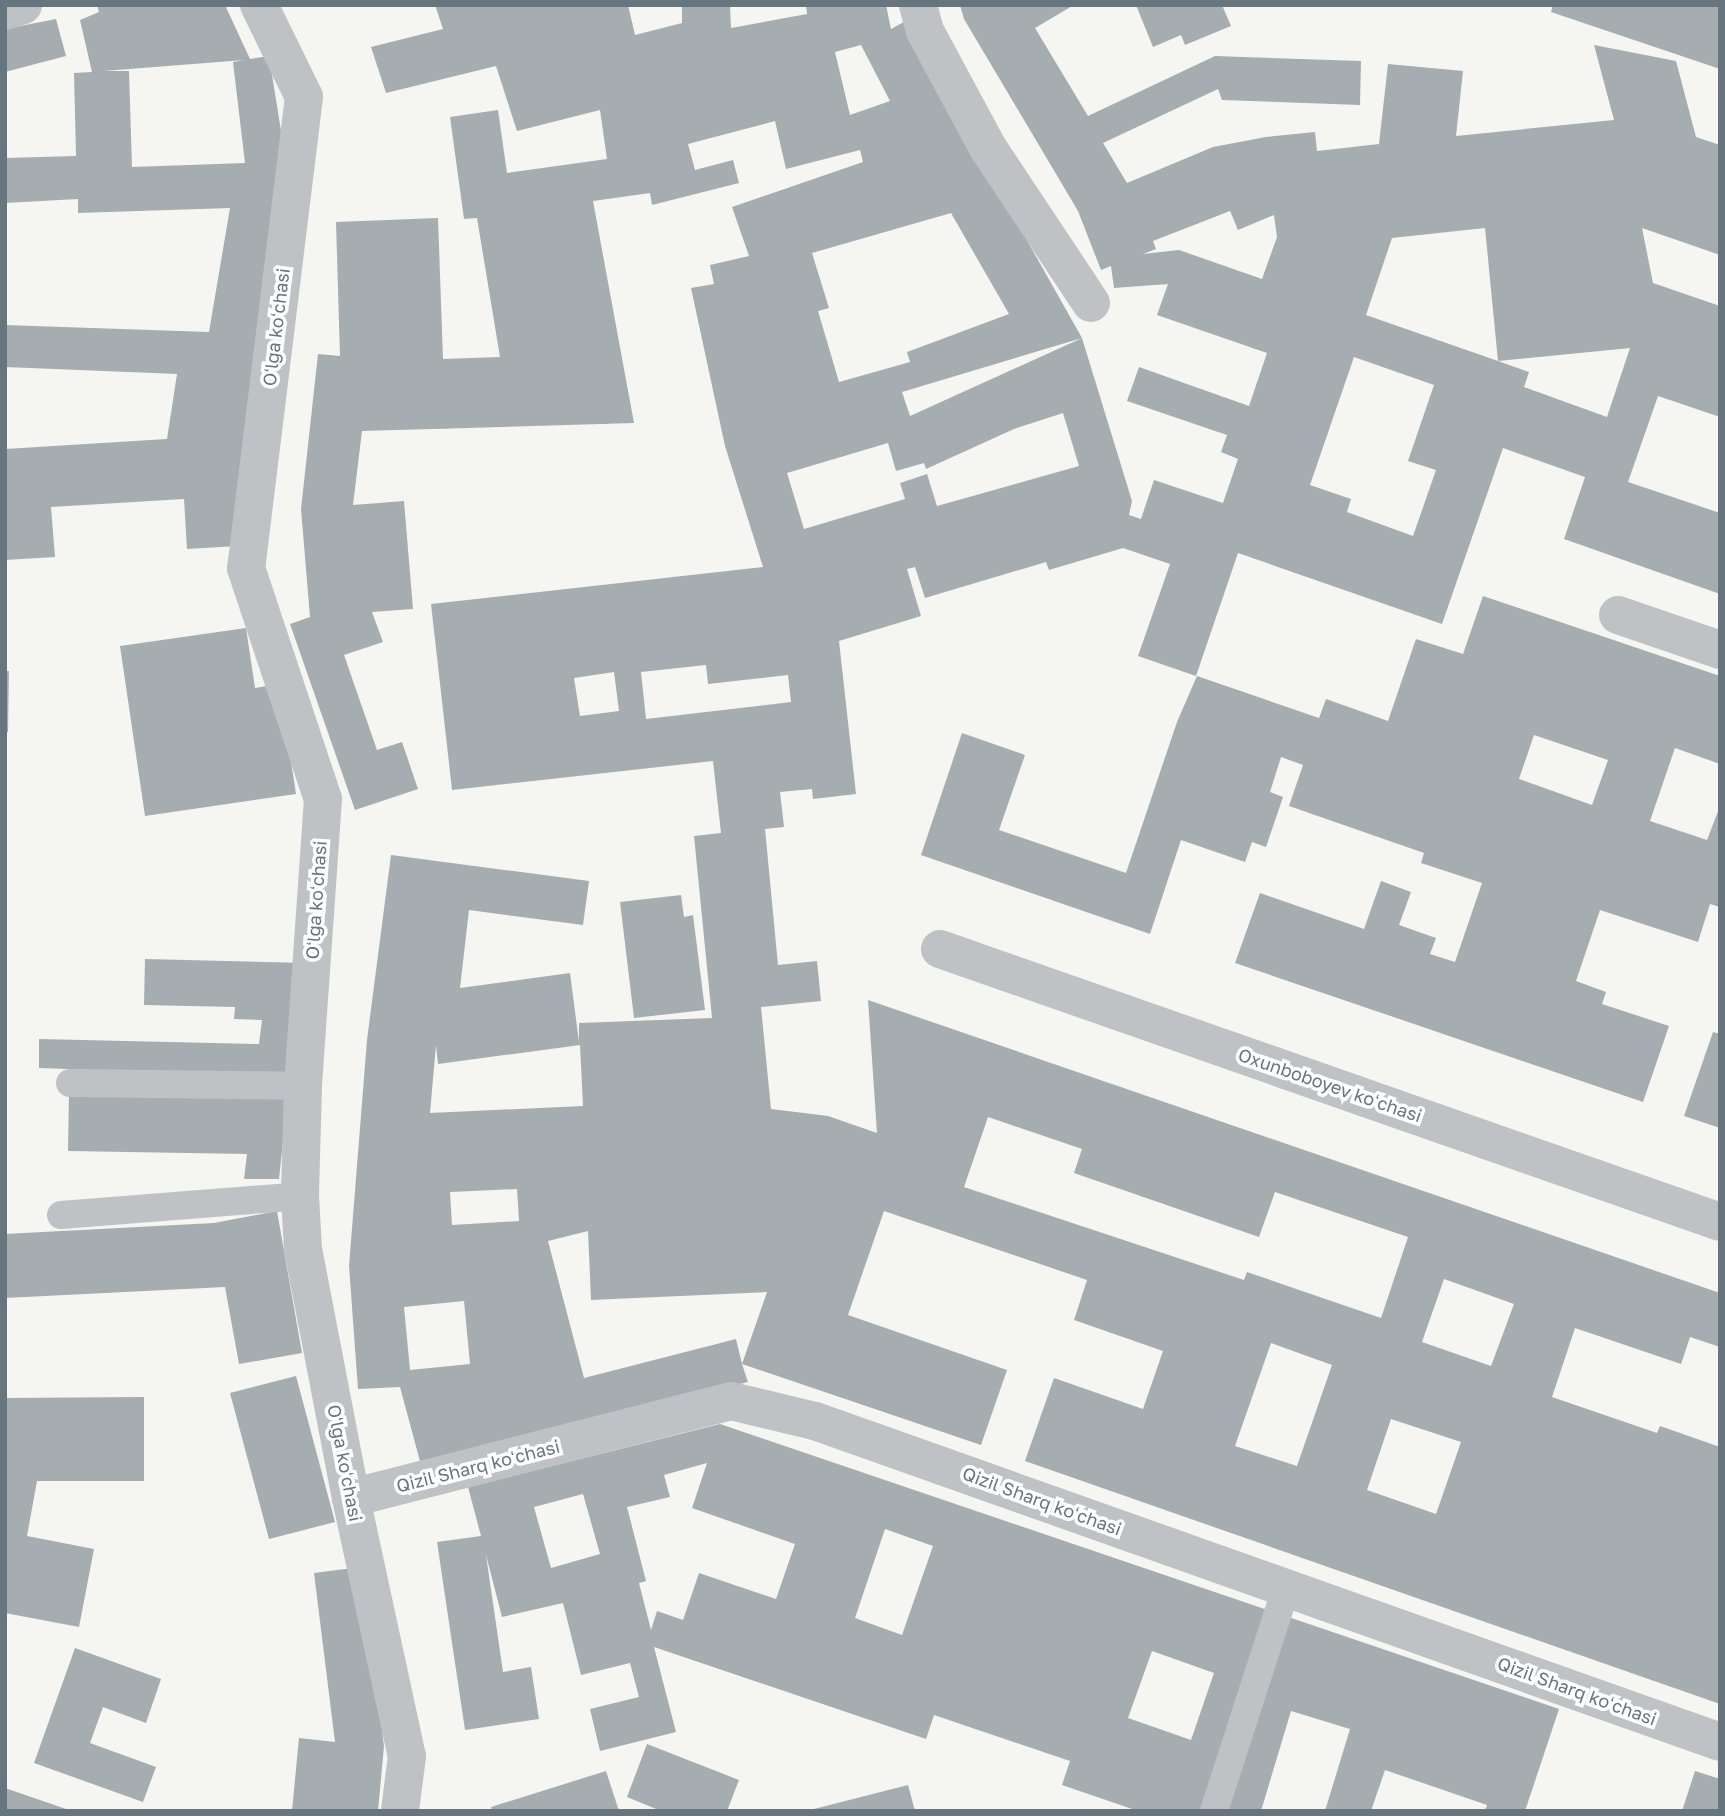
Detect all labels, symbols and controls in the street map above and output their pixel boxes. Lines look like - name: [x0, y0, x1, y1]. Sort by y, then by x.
- street label: Oʻlga koʻchasi: [258, 267, 294, 387]
- street label: Oʻlga koʻchasi: [301, 840, 331, 960]
- street label: Oxunboboyev koʻchasi: [1235, 1043, 1425, 1127]
- street label: Oʻlga koʻchasi: [323, 1403, 367, 1523]
- street label: Qizil Sharq koʻchasi: [394, 1435, 562, 1497]
- street label: Qizil Sharq koʻchasi: [960, 1462, 1124, 1540]
- street label: Qizil Sharq koʻchasi: [1495, 1652, 1659, 1730]

